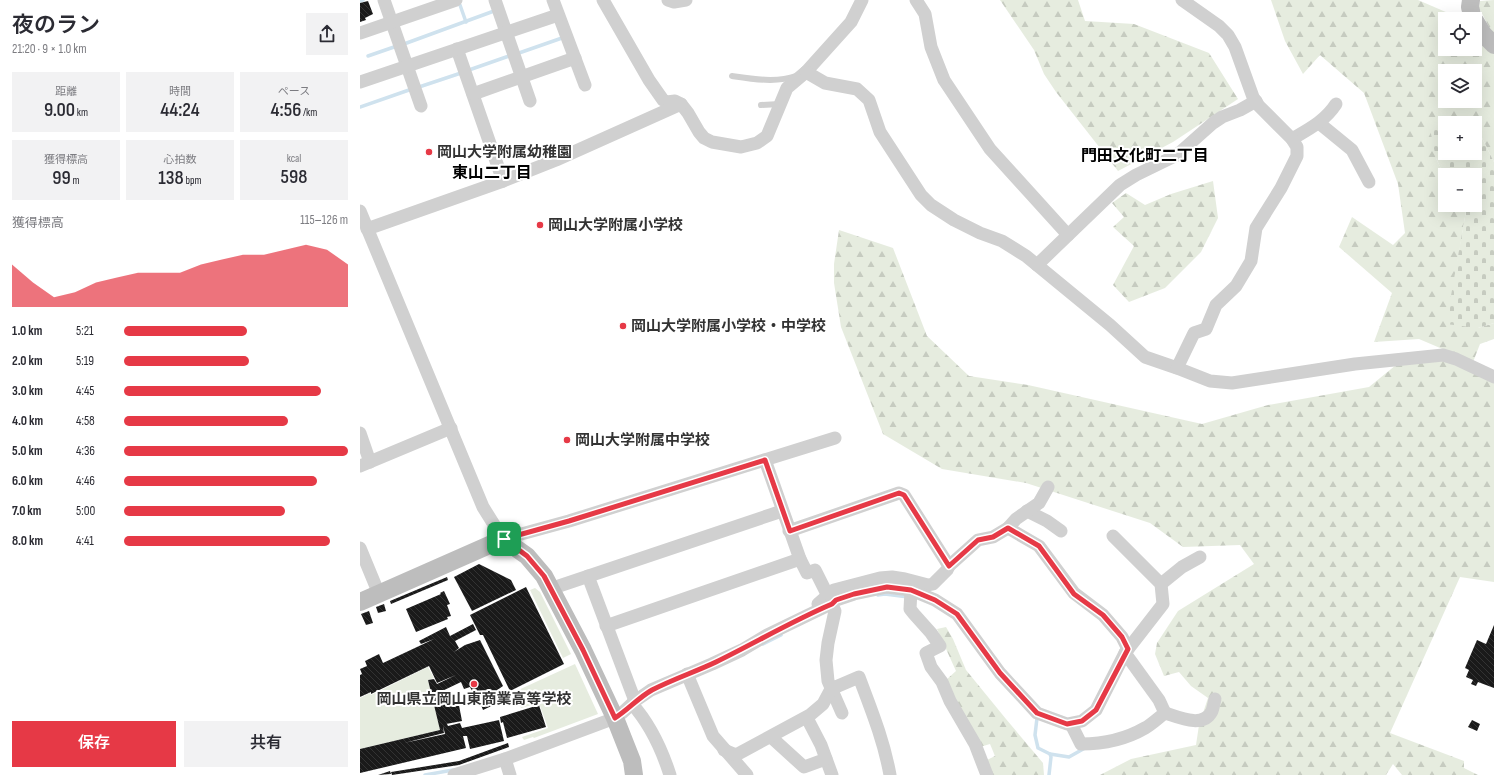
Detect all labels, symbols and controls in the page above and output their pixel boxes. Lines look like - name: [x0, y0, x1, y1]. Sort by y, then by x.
- text: 夜のラン: [12, 12, 100, 39]
- map controls: [1438, 12, 1482, 212]
- button: locate: [1438, 12, 1482, 56]
- button: share: [306, 13, 348, 55]
- text: 21:20 · 9 × 1.0 km: [12, 41, 87, 57]
- button: layers: [1438, 64, 1482, 108]
- text: 距離: [55, 85, 77, 98]
- text: 時間: [169, 85, 191, 98]
- text: ペース: [278, 85, 310, 98]
- text: 9.00: [44, 98, 75, 122]
- text: 44:24: [160, 98, 200, 122]
- text: 4:56: [271, 98, 301, 122]
- text: km: [75, 106, 88, 119]
- text: /km: [301, 106, 317, 119]
- button: +: [1438, 116, 1482, 160]
- place label: 岡山大学附属幼稚園: [437, 143, 572, 162]
- marker: 岡山大学附属幼稚園: [424, 147, 434, 157]
- district label: 門田文化町二丁目: [1081, 147, 1209, 166]
- text: kcal: [287, 152, 301, 165]
- text: 獲得標高: [44, 153, 88, 166]
- text: 心拍数: [164, 153, 197, 166]
- district label: 東山二丁目: [452, 164, 532, 183]
- text: 598: [281, 165, 307, 189]
- text: 99: [52, 166, 71, 190]
- text: 138: [158, 166, 184, 190]
- button: −: [1438, 168, 1482, 212]
- text: m: [71, 174, 80, 187]
- text: bpm: [184, 174, 202, 187]
- text: 115–126 m: [300, 212, 348, 228]
- text: 獲得標高: [12, 215, 64, 231]
- place label: 岡山大学附属小学校: [548, 216, 683, 235]
- marker: 岡山大学附属小学校: [535, 220, 545, 230]
- place label: 岡山大学附属小学校・中学校: [631, 317, 826, 336]
- marker: 岡山大学附属小学校・中学校: [618, 321, 628, 331]
- text: 1.0 km: [12, 323, 42, 339]
- text: 5:21: [76, 323, 94, 339]
- text: 2.0 km: [12, 353, 43, 369]
- text: 5:19: [76, 353, 94, 369]
- text: 3.0 km: [12, 383, 43, 399]
- text: 4:45: [76, 383, 95, 399]
- text: 4.0 km: [12, 413, 43, 429]
- text: 4:58: [76, 413, 95, 429]
- place label: 岡山大学附属中学校: [575, 431, 710, 450]
- marker: 岡山大学附属中学校: [562, 435, 572, 445]
- text: 5.0 km: [12, 443, 43, 459]
- text: 4:36: [76, 443, 95, 459]
- text: 6.0 km: [12, 473, 43, 489]
- text: 4:46: [76, 473, 95, 489]
- text: 7.0 km: [12, 503, 41, 519]
- text: 5:00: [76, 503, 95, 519]
- pin: [487, 522, 521, 556]
- icon: arrive: [493, 528, 515, 550]
- text: 8.0 km: [12, 533, 43, 549]
- text: 4:41: [76, 533, 94, 549]
- marker: 岡山県立岡山東商業高等学校: [469, 679, 479, 689]
- place label: 岡山県立岡山東商業高等学校: [376, 690, 572, 709]
- button: 保存: [12, 721, 176, 767]
- button: 共有: [184, 721, 348, 767]

